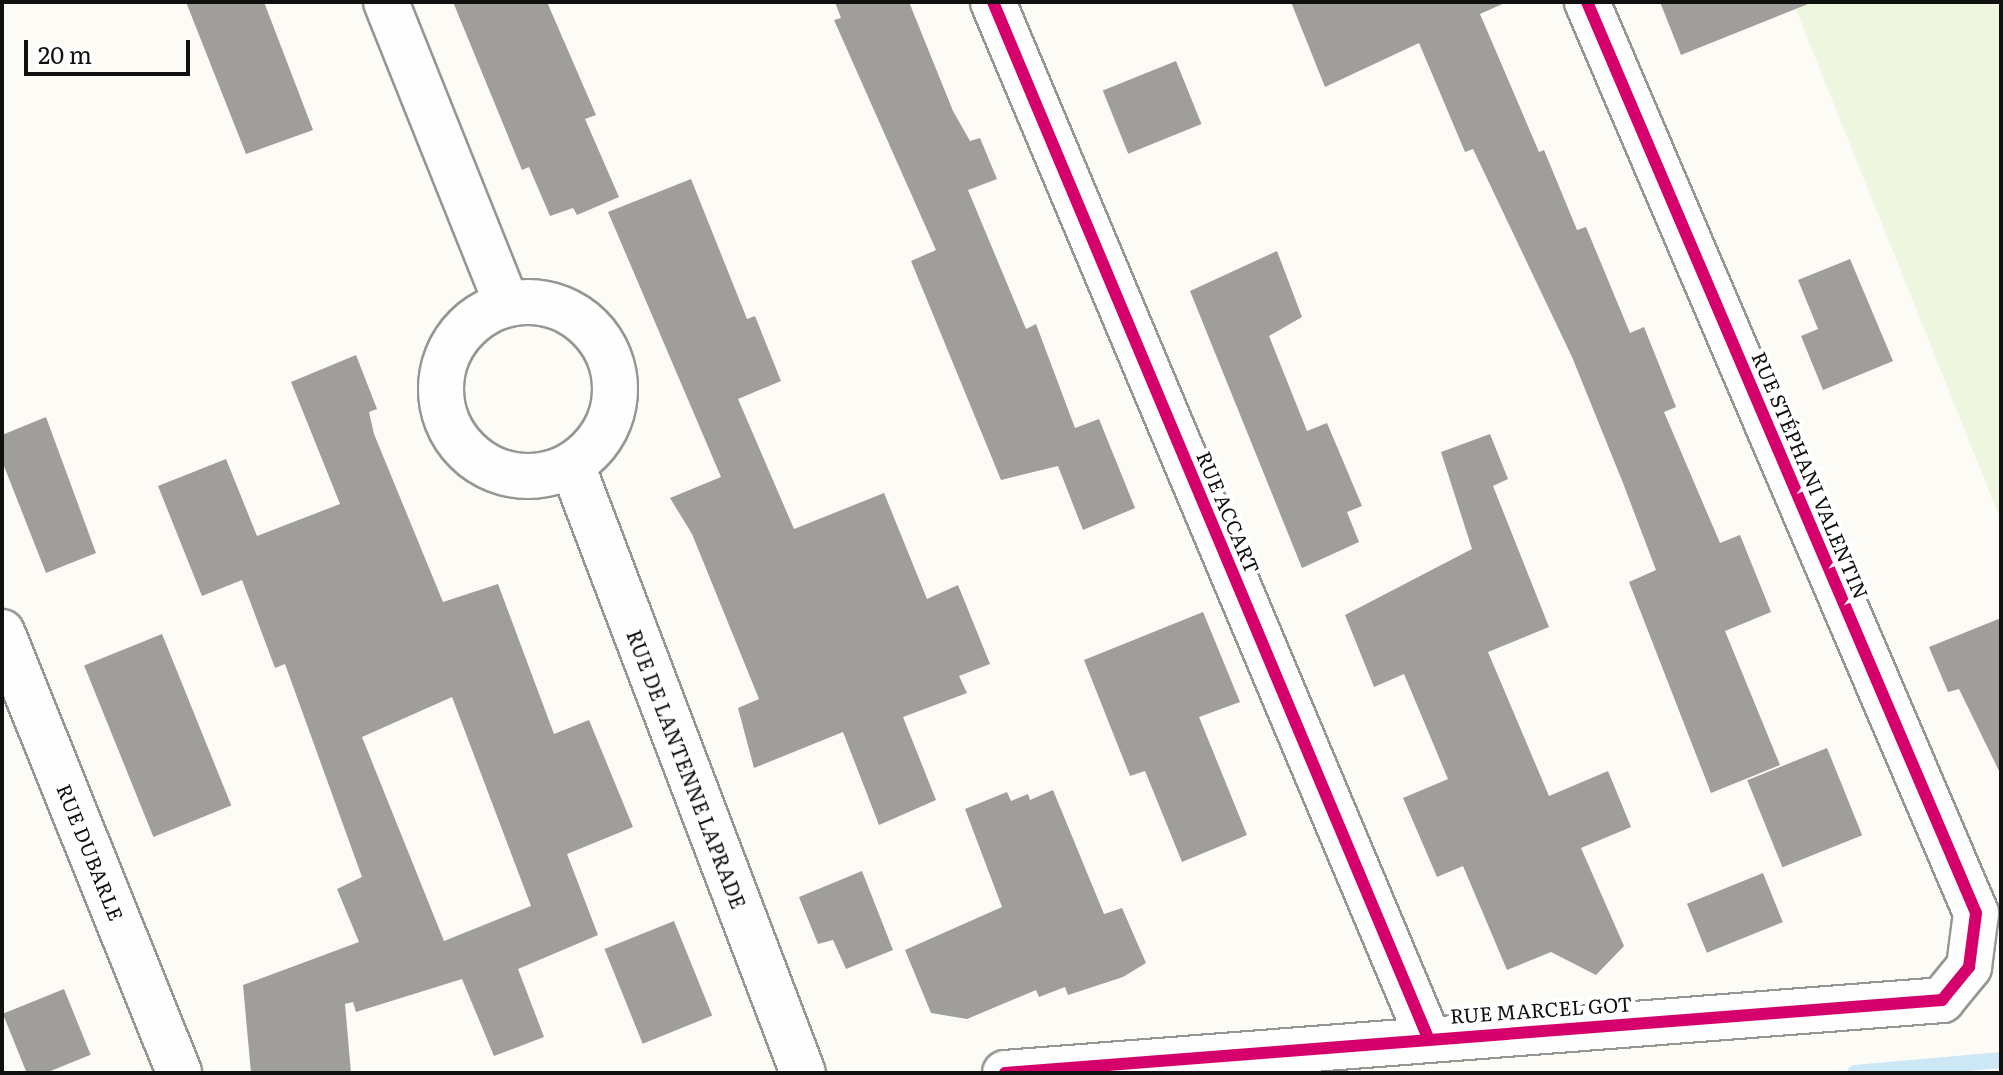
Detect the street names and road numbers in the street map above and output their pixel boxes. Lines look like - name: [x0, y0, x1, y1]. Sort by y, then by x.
- street label: RUE STÉPHANI VALENTIN: [1748, 348, 1874, 602]
- street label: RUE ACCART: [1193, 447, 1265, 577]
- street label: RUE DE LANTENNE LAPRADE: [623, 626, 751, 912]
- street label: RUE DUBARLE: [53, 780, 129, 924]
- street label: RUE MARCEL GOT: [1449, 991, 1633, 1027]

